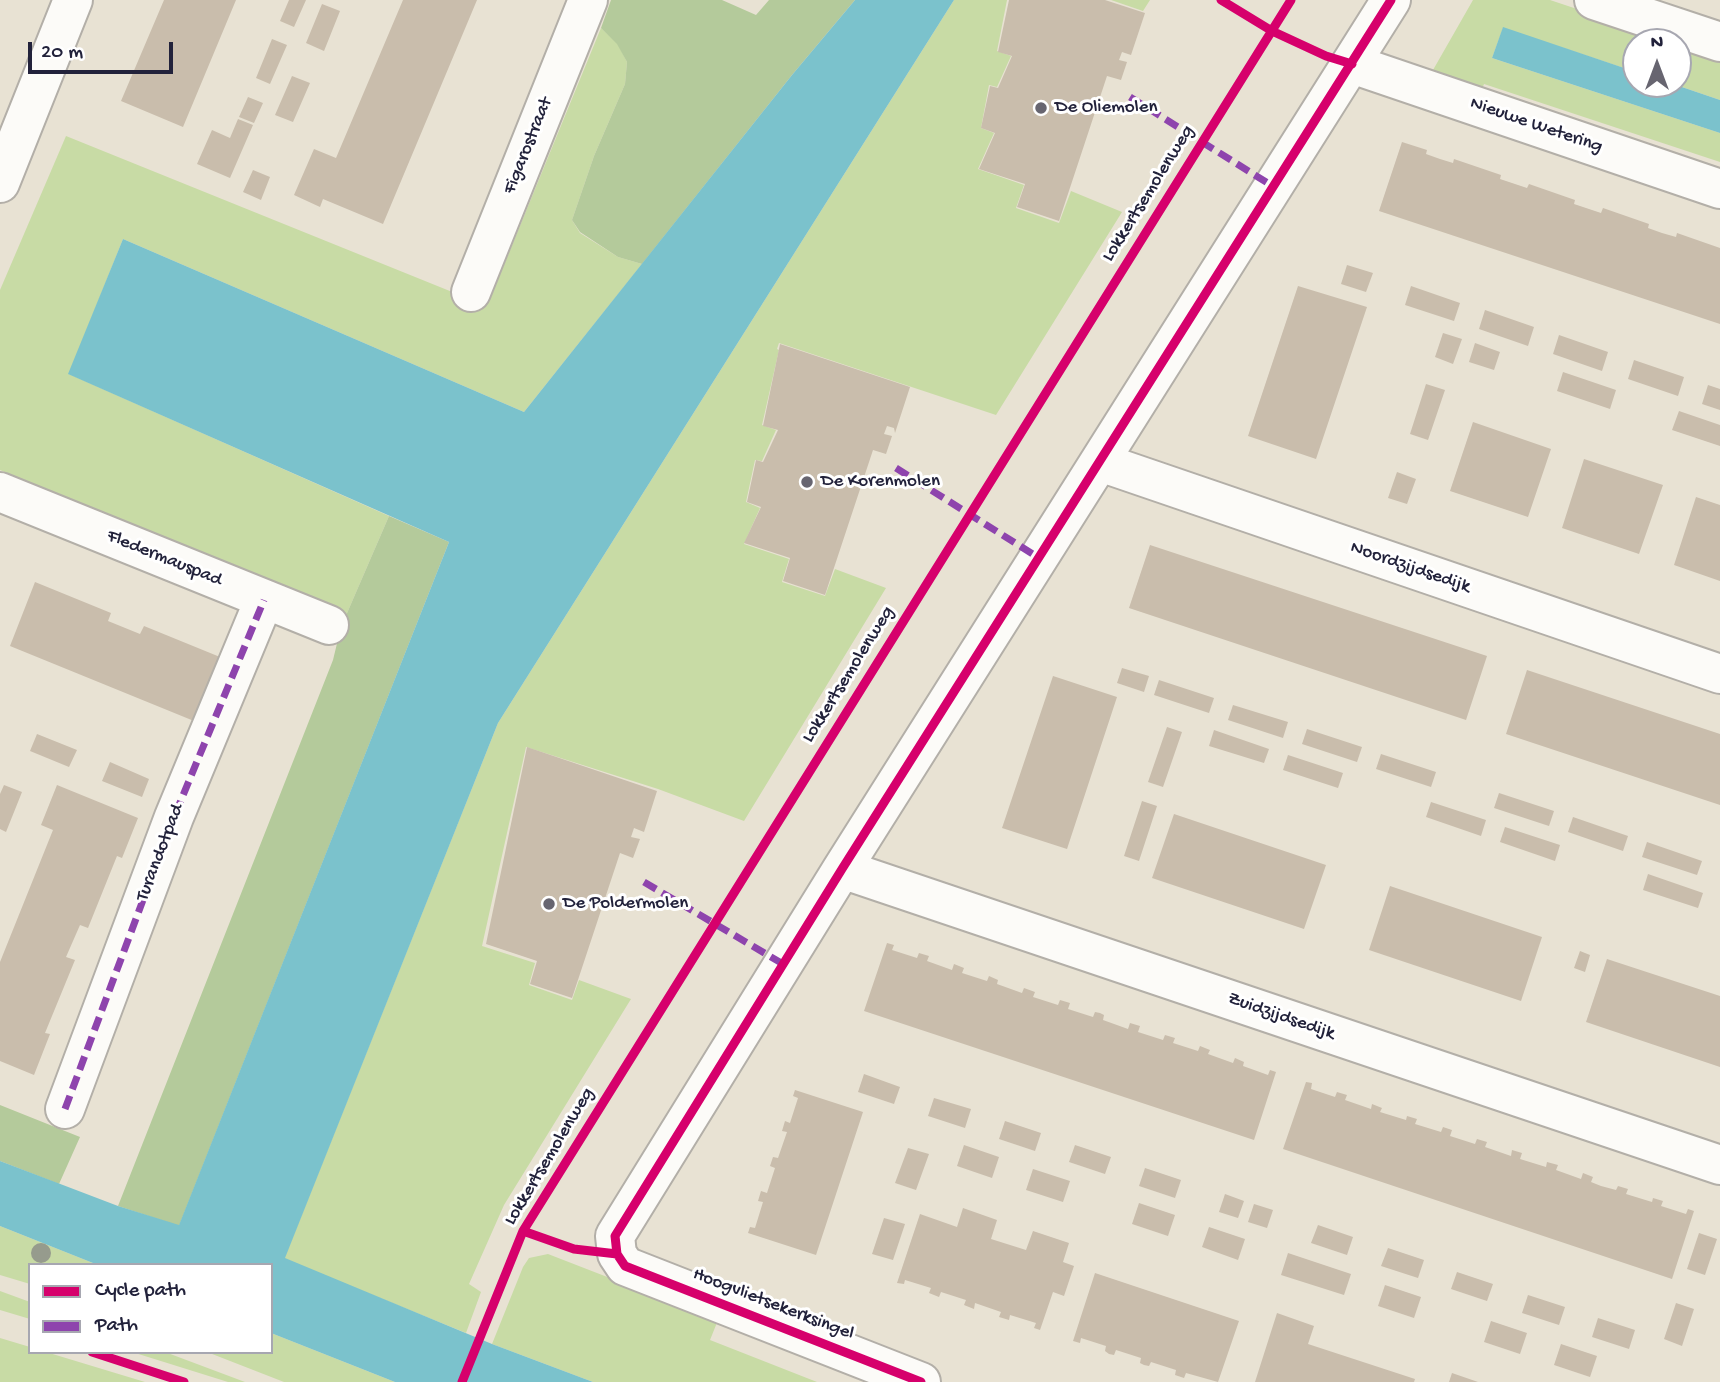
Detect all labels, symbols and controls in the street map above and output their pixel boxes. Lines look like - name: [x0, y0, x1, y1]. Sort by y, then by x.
- scale bar: [32, 28, 177, 72]
- north arrow: [1622, 28, 1692, 98]
- text: N: [1651, 32, 1663, 55]
- text: 20 m: [41, 41, 83, 66]
- street label: Nieuwe Wetering: [1467, 93, 1605, 159]
- street label: Figarostraat: [499, 94, 559, 198]
- place label: De Oliemolen: [1055, 97, 1158, 119]
- marker: De Oliemolen: [1033, 100, 1049, 116]
- street label: Lokkertsemolenweg: [1098, 122, 1200, 266]
- place label: De Korenmolen: [821, 471, 940, 493]
- marker: De Korenmolen: [799, 474, 815, 490]
- street label: Fledermauspad: [103, 526, 225, 592]
- street label: Noordzijdsedijk: [1347, 537, 1473, 599]
- street label: Lokkertsemolenweg: [798, 603, 900, 747]
- street label: Turandotpad: [132, 801, 190, 905]
- place label: De Poldermolen: [563, 893, 688, 915]
- marker: De Poldermolen: [541, 896, 557, 912]
- street label: Zuidzijdsedijk: [1224, 988, 1338, 1046]
- street label: Lokkertsemolenweg: [500, 1084, 600, 1230]
- legend: [28, 1263, 273, 1354]
- street label: Hoogvlietsekerksingel: [689, 1264, 857, 1346]
- text: Cycle path: [95, 1279, 186, 1304]
- text: Path: [95, 1314, 138, 1339]

